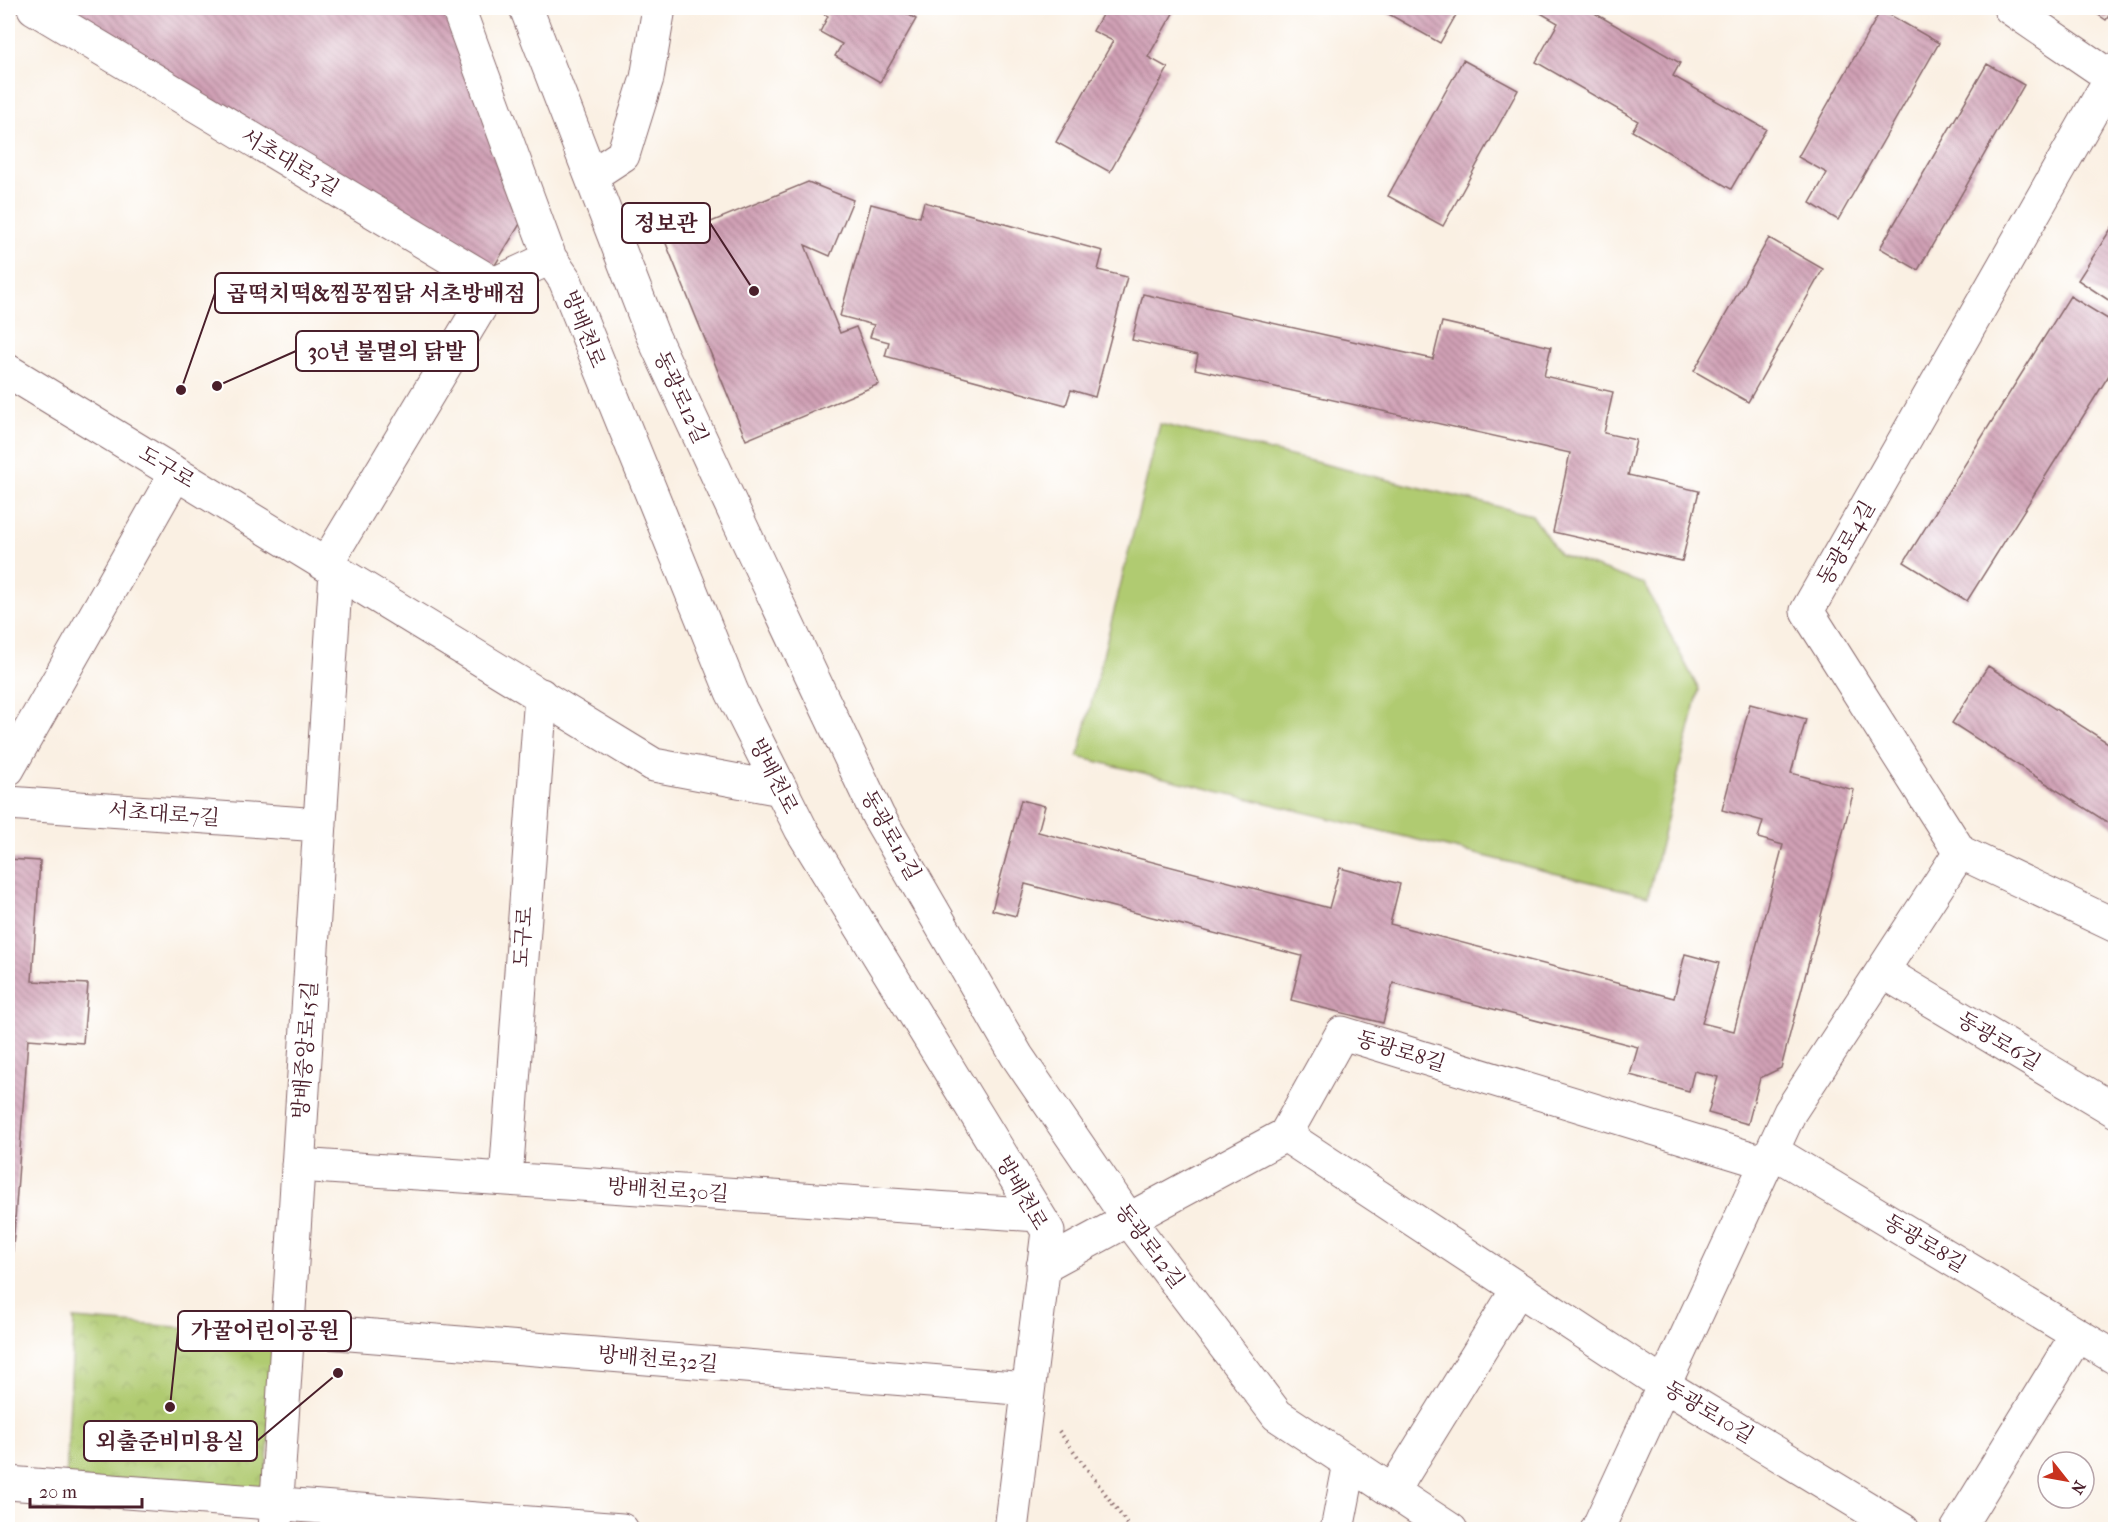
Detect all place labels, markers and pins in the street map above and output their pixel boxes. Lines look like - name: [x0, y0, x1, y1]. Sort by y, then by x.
- callout: 정보관: [622, 203, 710, 243]
- callout: 곱떡치떡&찜꽁찜닭 서초방배점: [215, 273, 538, 313]
- callout: 30년 불멸의 닭발: [296, 331, 478, 371]
- callout: 가꿀어린이공원: [178, 1311, 351, 1351]
- callout: 외출준비미용실: [84, 1421, 257, 1461]

